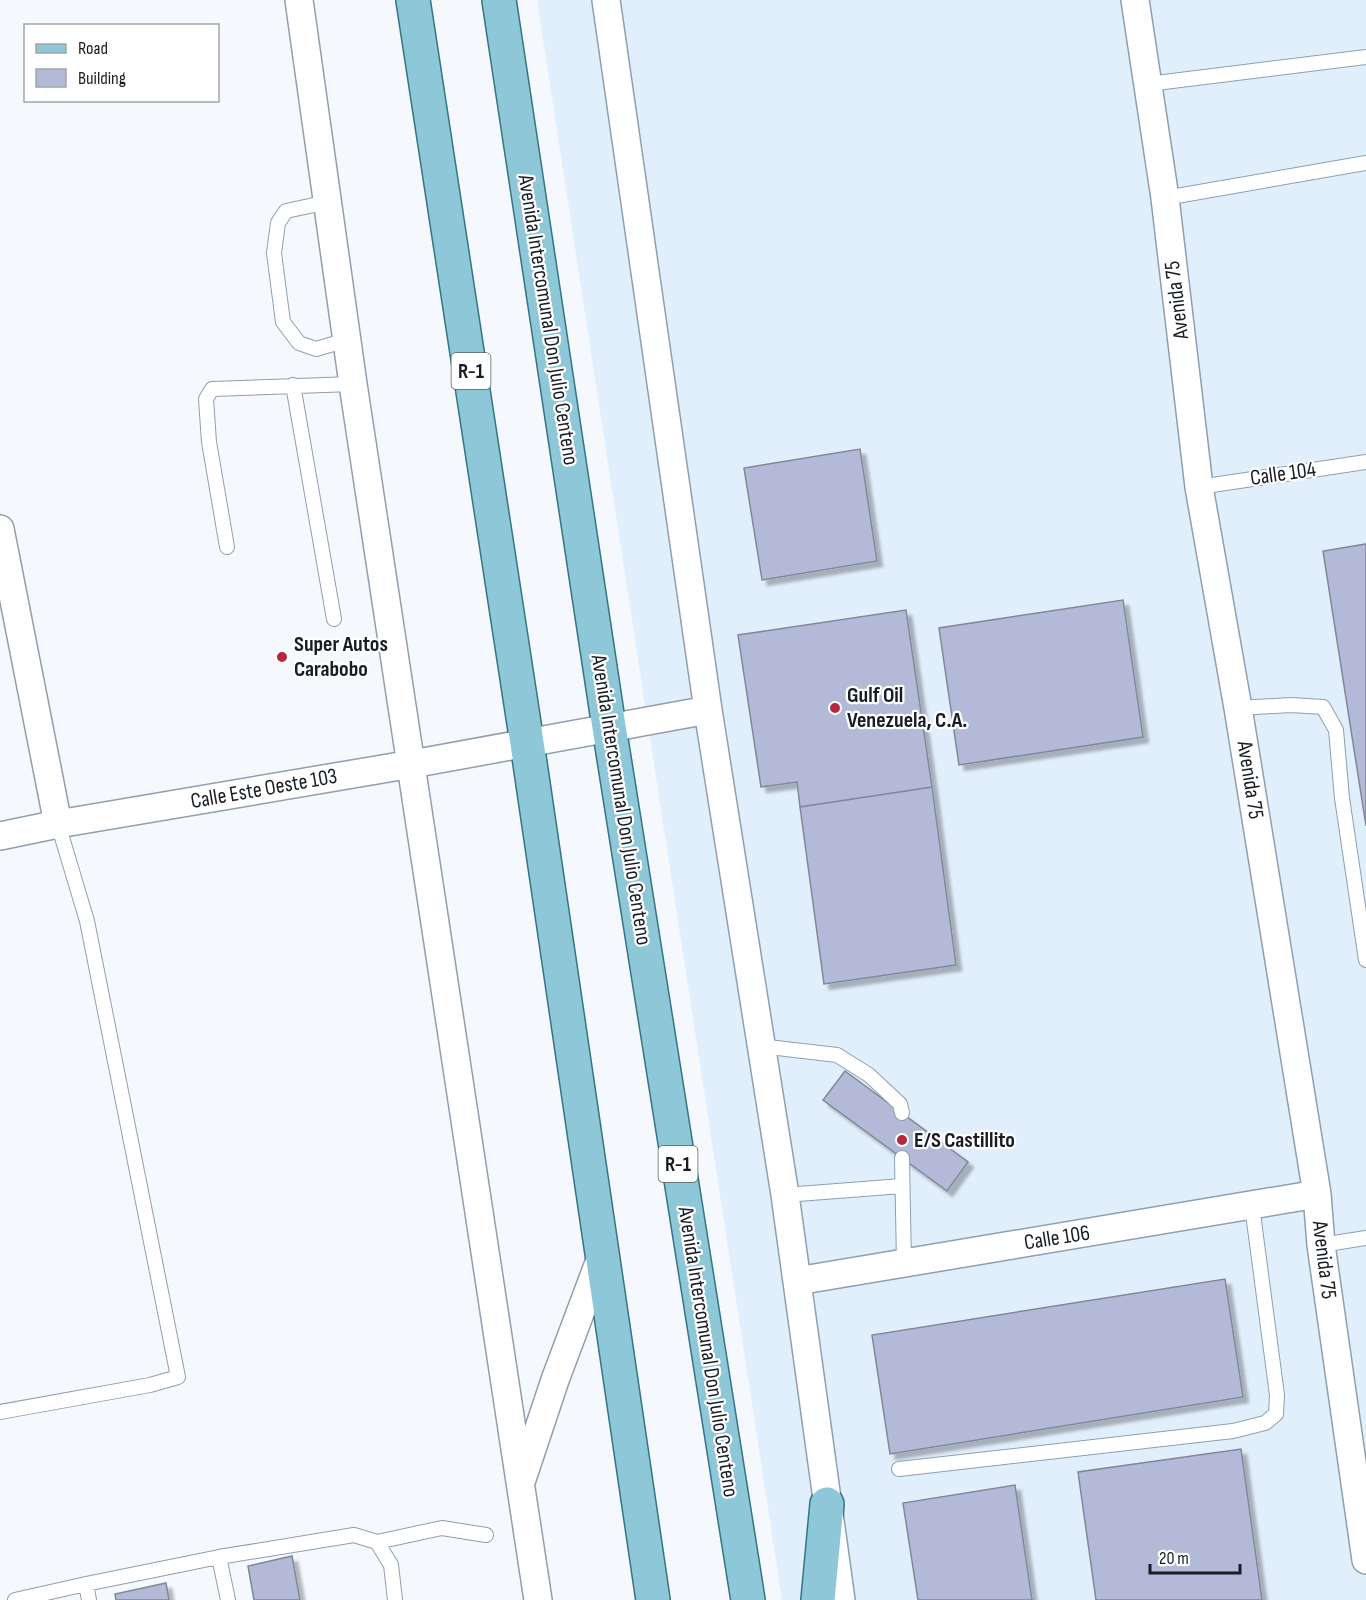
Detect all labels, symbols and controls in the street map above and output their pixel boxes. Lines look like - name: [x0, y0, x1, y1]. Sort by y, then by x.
- legend: [24, 24, 219, 102]
- text: Road: [78, 38, 108, 59]
- text: Building: [78, 68, 126, 89]
- street label: Avenida Intercomunal Don Julio Centeno: [512, 172, 584, 467]
- street label: Avenida 75: [1159, 259, 1195, 342]
- road number: R-1: [452, 353, 490, 389]
- street label: Calle 104: [1248, 456, 1318, 492]
- place label: Super Autos Carabobo: [294, 631, 388, 683]
- marker: Super Autos Carabobo: [275, 650, 289, 664]
- street label: Avenida Intercomunal Don Julio Centeno: [585, 652, 657, 947]
- place label: Gulf Oil Venezuela, C.A.: [847, 682, 967, 734]
- marker: Gulf Oil Venezuela, C.A.: [828, 701, 842, 715]
- street label: Avenida 75: [1230, 738, 1270, 821]
- street label: Calle Este Oeste 103: [189, 763, 339, 815]
- place label: E/S Castillito: [914, 1127, 1015, 1154]
- marker: E/S Castillito: [895, 1133, 909, 1147]
- road number: R-1: [658, 1146, 698, 1182]
- street label: Avenida Intercomunal Don Julio Centeno: [672, 1204, 744, 1499]
- street label: Avenida 75: [1306, 1218, 1342, 1301]
- street label: Calle 106: [1022, 1219, 1092, 1257]
- scale bar: [1150, 1537, 1240, 1575]
- text: 20 m: [1159, 1548, 1189, 1569]

